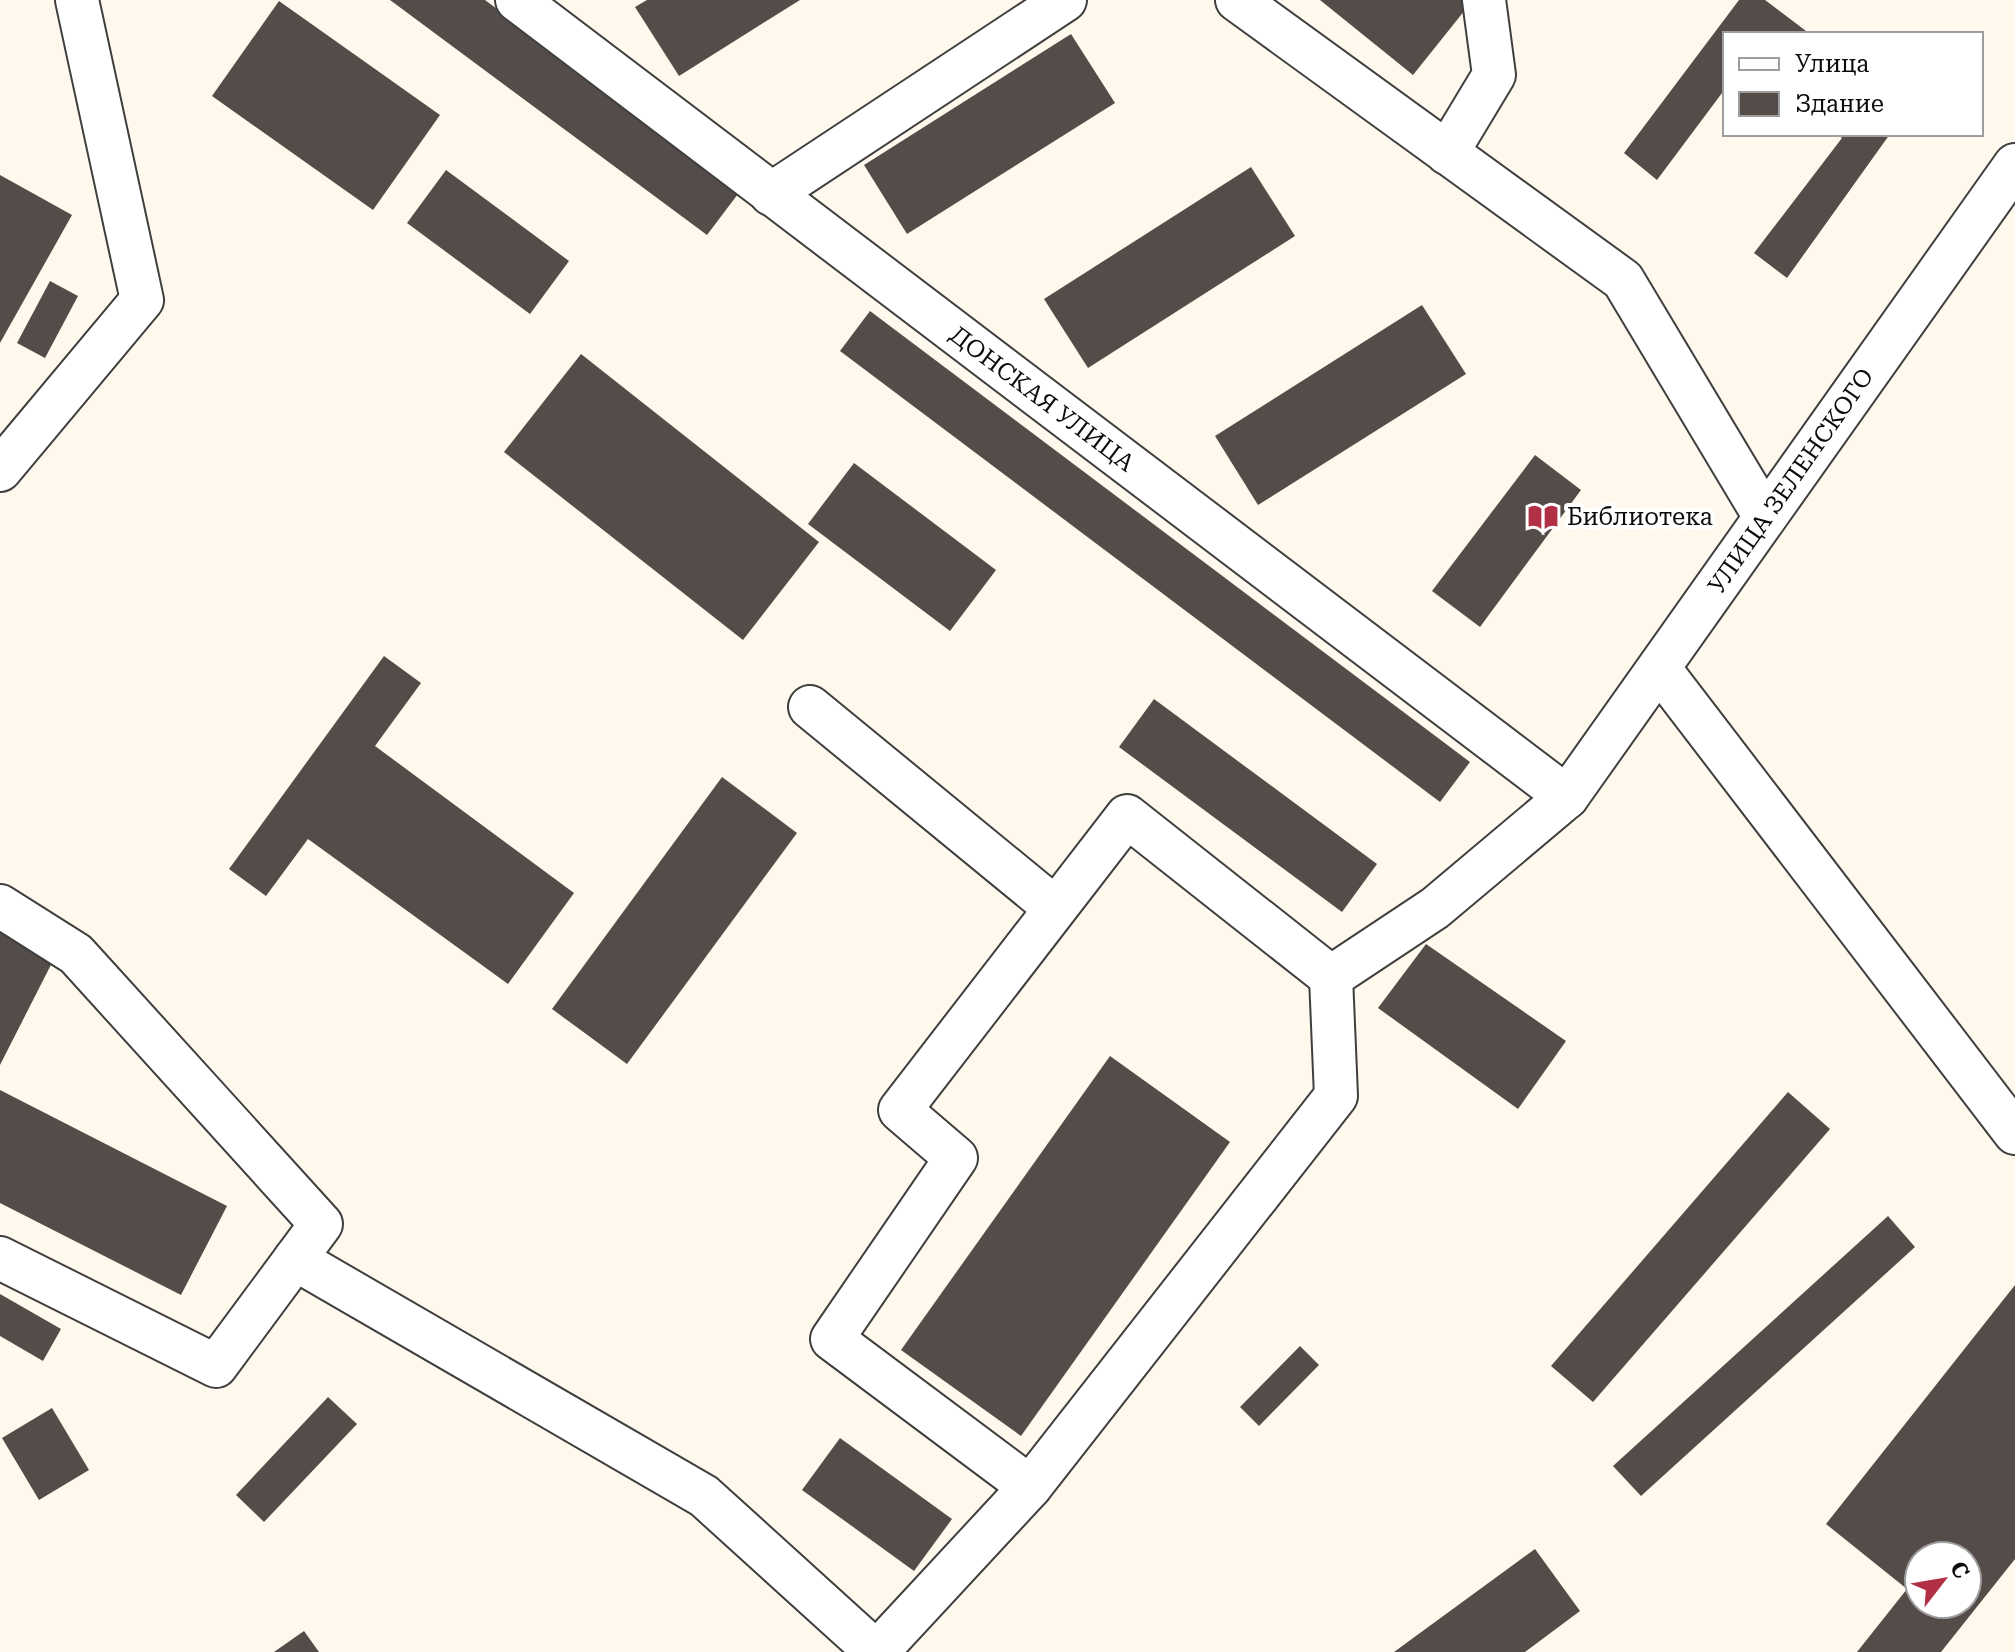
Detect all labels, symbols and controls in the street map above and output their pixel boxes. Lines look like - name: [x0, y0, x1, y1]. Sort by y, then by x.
- legend: [1723, 32, 1983, 136]
- text: Улица: [1795, 50, 1869, 78]
- text: Здание: [1795, 90, 1884, 118]
- street label: ДОНСКАЯ УЛИЦА: [944, 321, 1140, 478]
- street label: УЛИЦА ЗЕЛЕНСКОГО: [1703, 363, 1879, 599]
- library icon: Библиотека: [1526, 500, 1560, 534]
- place label: Библиотека: [1567, 503, 1713, 531]
- north arrow: [1903, 1540, 1983, 1620]
- text: С: [1945, 1557, 1974, 1583]

